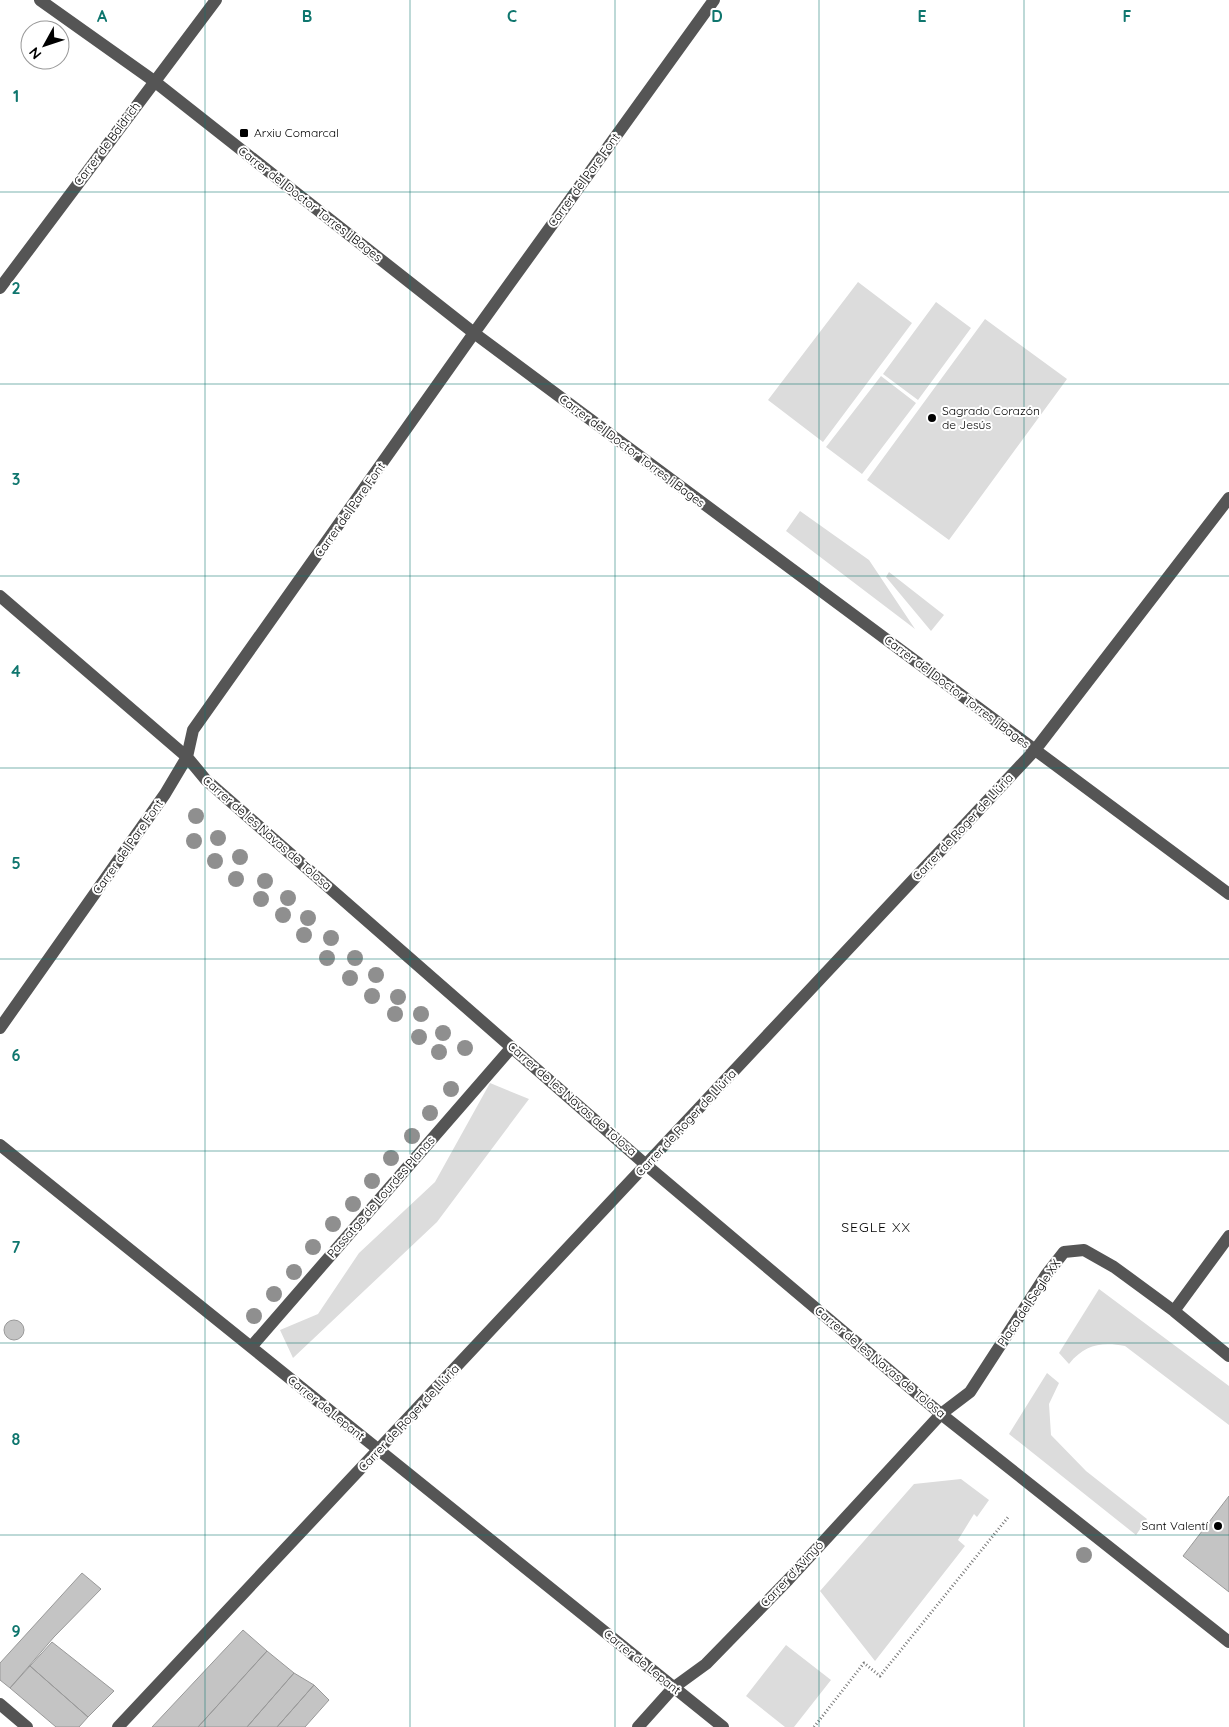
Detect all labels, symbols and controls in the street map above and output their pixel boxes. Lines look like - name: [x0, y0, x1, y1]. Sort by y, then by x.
- text: A: [97, 6, 108, 26]
- text: B: [302, 6, 312, 26]
- text: C: [507, 6, 517, 26]
- text: D: [711, 6, 723, 26]
- text: E: [917, 6, 927, 26]
- text: F: [1123, 6, 1132, 26]
- north arrow: [20, 20, 70, 70]
- text: N: [25, 44, 45, 63]
- text: 1: [13, 86, 19, 106]
- street label: Carrer de Baldrich: [70, 99, 143, 189]
- place label: Arxiu Comarcal: [254, 125, 339, 140]
- marker: Arxiu Comarcal: [238, 127, 250, 139]
- street label: Carrer del Pare Font: [544, 130, 623, 230]
- street label: Carrer del Doctor Torres i Bages: [235, 143, 386, 265]
- text: 2: [11, 278, 21, 298]
- street label: Carrer del Doctor Torres i Bages: [557, 391, 708, 511]
- place label: Sagrado Corazón de Jesús: [942, 403, 1040, 432]
- marker: Sagrado Corazón de Jesús: [926, 412, 938, 424]
- street label: Carrer del Pare Font: [311, 459, 388, 560]
- text: 3: [12, 469, 20, 489]
- street label: Carrer del Doctor Torres i Bages: [882, 632, 1033, 752]
- text: 4: [11, 661, 21, 681]
- street label: Carrer de Roger de Llúria: [909, 770, 1016, 883]
- street label: Carrer de les Navas de Tolosa: [200, 772, 335, 893]
- street label: Carrer del Pare Font: [89, 796, 166, 897]
- text: 5: [11, 853, 21, 873]
- street label: Carrer de les Navas de Tolosa: [505, 1038, 640, 1159]
- text: 6: [12, 1045, 21, 1065]
- street label: Carrer de Roger de Llúria: [632, 1066, 739, 1179]
- street label: Passatge de Lourdes Planas: [324, 1132, 438, 1261]
- district label: SEGLE XX: [841, 1218, 911, 1236]
- text: 7: [12, 1237, 21, 1257]
- street label: Plaça del Segle XX: [994, 1256, 1063, 1349]
- street label: Carrer de les Navas de Tolosa: [812, 1303, 949, 1421]
- street label: Carrer de Roger de Llúria: [355, 1361, 462, 1474]
- street label: Carrer de Lepant: [285, 1372, 368, 1443]
- text: 8: [12, 1429, 21, 1449]
- place label: Sant Valentí: [1142, 1518, 1208, 1533]
- marker: Sant Valentí: [1212, 1520, 1224, 1532]
- street label: Carrer d'Avinyó: [757, 1537, 826, 1610]
- text: 9: [11, 1621, 21, 1641]
- street label: Carrer de Lepant: [601, 1626, 684, 1697]

